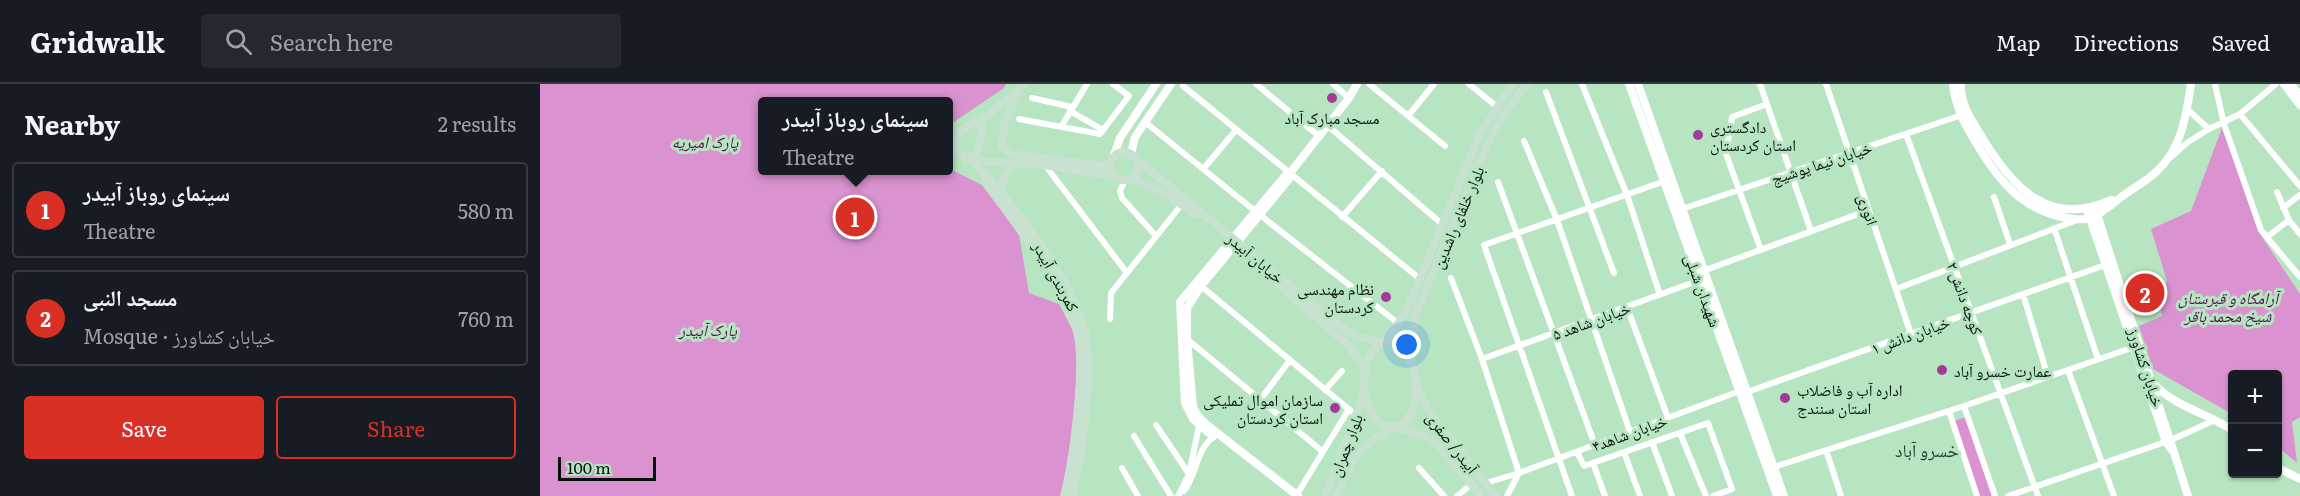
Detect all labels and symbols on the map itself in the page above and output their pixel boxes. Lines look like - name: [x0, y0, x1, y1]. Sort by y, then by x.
- marker: مسجد مبارک آباد: [1325, 91, 1339, 105]
- place label: مسجد مبارک آباد: [1284, 105, 1380, 129]
- place label: دادگستری استان کردستان: [1710, 114, 1796, 156]
- marker: دادگستری استان کردستان: [1691, 128, 1705, 142]
- park label: پارک امیریه: [672, 129, 739, 153]
- street label: خیابان نیما یوشیج: [1767, 134, 1875, 190]
- street label: بلوار خلفای راشدین: [1425, 162, 1489, 272]
- street label: انوری: [1852, 190, 1886, 228]
- pin: 1: [836, 194, 874, 240]
- street label: خیابان آبیدر: [1221, 225, 1290, 288]
- street label: کمربندی آبیدر: [1027, 236, 1086, 316]
- street label: شهیدان شبلی: [1680, 250, 1728, 330]
- street label: کوچه دانش ۲: [1942, 258, 1990, 338]
- pin: 2: [2126, 270, 2164, 316]
- place label: نظام مهندسی کردستان: [1297, 276, 1374, 318]
- park label: آرامگاه و قبرستان شیخ محمد باقر: [2178, 285, 2282, 327]
- marker: نظام مهندسی کردستان: [1379, 290, 1393, 304]
- street label: خیابان شاهد ۵: [1549, 295, 1633, 345]
- street label: خیابان دانش ۱: [1867, 309, 1953, 359]
- park label: پارک آبیدر: [678, 317, 738, 341]
- street label: خیابان کشاورز: [2123, 323, 2171, 410]
- your location: [1392, 330, 1421, 359]
- place label: عمارت خسرو آباد: [1954, 358, 2051, 382]
- marker: عمارت خسرو آباد: [1935, 363, 1949, 377]
- place label: اداره آب و فاضلاب استان سنندج: [1797, 377, 1903, 419]
- place label: سازمان اموال تملیکی استان کردستان: [1203, 387, 1323, 429]
- marker: اداره آب و فاضلاب استان سنندج: [1778, 391, 1792, 405]
- marker: سازمان اموال تملیکی استان کردستان: [1328, 401, 1342, 415]
- street label: آبیدر/ صفری: [1421, 406, 1485, 479]
- street label: خیابان شاهد۴: [1588, 407, 1670, 457]
- street label: بلوار چمران: [1322, 410, 1368, 480]
- district label: خسرو آباد: [1895, 436, 1959, 463]
- scale bar: [558, 454, 656, 482]

